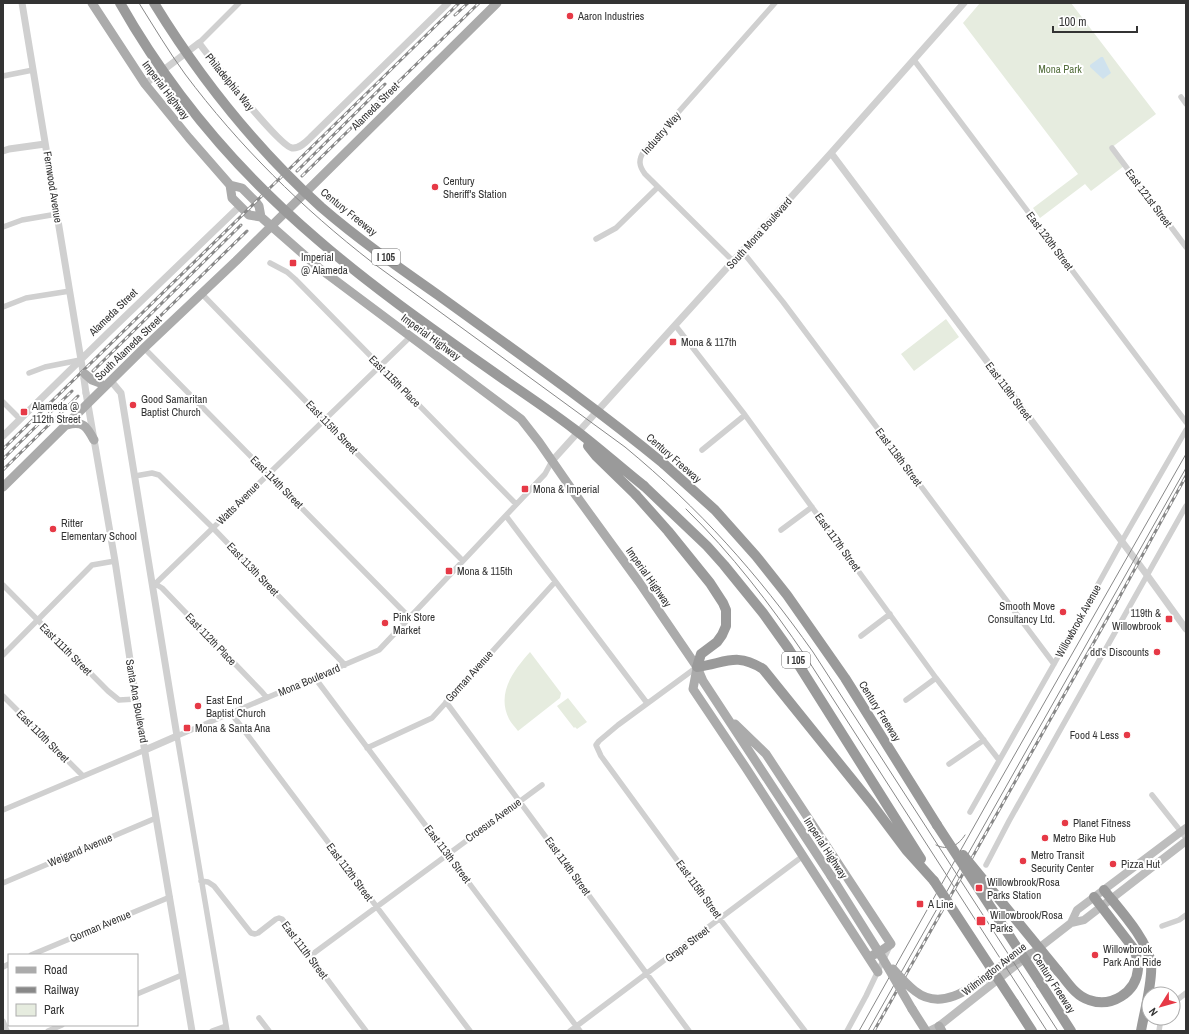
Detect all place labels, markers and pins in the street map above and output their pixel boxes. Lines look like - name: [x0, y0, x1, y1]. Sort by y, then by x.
- place label: Aaron Industries: [577, 9, 645, 23]
- marker: Aaron Industries: [565, 11, 575, 21]
- place label: Century Sheriff's Station: [443, 174, 507, 201]
- marker: Century Sheriff's Station: [430, 182, 440, 192]
- place label: Imperial @ Alameda: [301, 250, 348, 277]
- marker: Imperial @ Alameda: [288, 258, 298, 268]
- place label: Mona & 117th: [681, 335, 737, 349]
- marker: Mona & 117th: [668, 337, 678, 347]
- place label: Good Samaritan Baptist Church: [141, 392, 207, 419]
- place label: Alameda @ 112th Street: [31, 399, 81, 426]
- marker: Good Samaritan Baptist Church: [128, 400, 138, 410]
- marker: Alameda @ 112th Street: [19, 407, 29, 417]
- place label: Mona & Imperial: [533, 482, 599, 496]
- marker: Mona & Imperial: [520, 484, 530, 494]
- place label: Ritter Elementary School: [61, 516, 137, 543]
- marker: Ritter Elementary School: [48, 524, 58, 534]
- place label: Mona & 115th: [457, 564, 513, 578]
- marker: Mona & 115th: [444, 566, 454, 576]
- place label: Smooth Move Consultancy Ltd.: [988, 599, 1055, 626]
- place label: 119th & Willowbrook: [1112, 606, 1161, 633]
- marker: Smooth Move Consultancy Ltd.: [1058, 607, 1068, 617]
- place label: Pink Store Market: [393, 610, 435, 637]
- marker: 119th & Willowbrook: [1164, 614, 1174, 624]
- marker: Pink Store Market: [380, 618, 390, 628]
- place label: dd's Discounts: [1090, 645, 1149, 659]
- marker: dd's Discounts: [1152, 647, 1162, 657]
- place label: East End Baptist Church: [206, 693, 266, 720]
- marker: East End Baptist Church: [193, 701, 203, 711]
- place label: Mona & Santa Ana: [195, 721, 270, 735]
- marker: Mona & Santa Ana: [182, 723, 192, 733]
- place label: Food 4 Less: [1070, 728, 1119, 742]
- marker: Food 4 Less: [1122, 730, 1132, 740]
- place label: Planet Fitness: [1073, 816, 1131, 830]
- marker: Planet Fitness: [1060, 818, 1070, 828]
- place label: Metro Bike Hub: [1053, 831, 1116, 845]
- marker: Metro Bike Hub: [1040, 833, 1050, 843]
- place label: Metro Transit Security Center: [1031, 848, 1094, 875]
- marker: Metro Transit Security Center: [1018, 856, 1028, 866]
- place label: Pizza Hut: [1121, 857, 1161, 871]
- marker: Pizza Hut: [1108, 859, 1118, 869]
- place label: Willowbrook/Rosa Parks Station: [987, 875, 1060, 902]
- marker: Willowbrook/Rosa Parks Station: [974, 883, 984, 893]
- place label: A Line: [927, 897, 954, 911]
- marker: A Line: [915, 899, 925, 909]
- place label: Willowbrook/Rosa Parks: [990, 908, 1063, 935]
- marker: Willowbrook/Rosa Parks: [975, 915, 987, 927]
- place label: Willowbrook Park And Ride: [1103, 942, 1161, 969]
- marker: Willowbrook Park And Ride: [1090, 950, 1100, 960]

